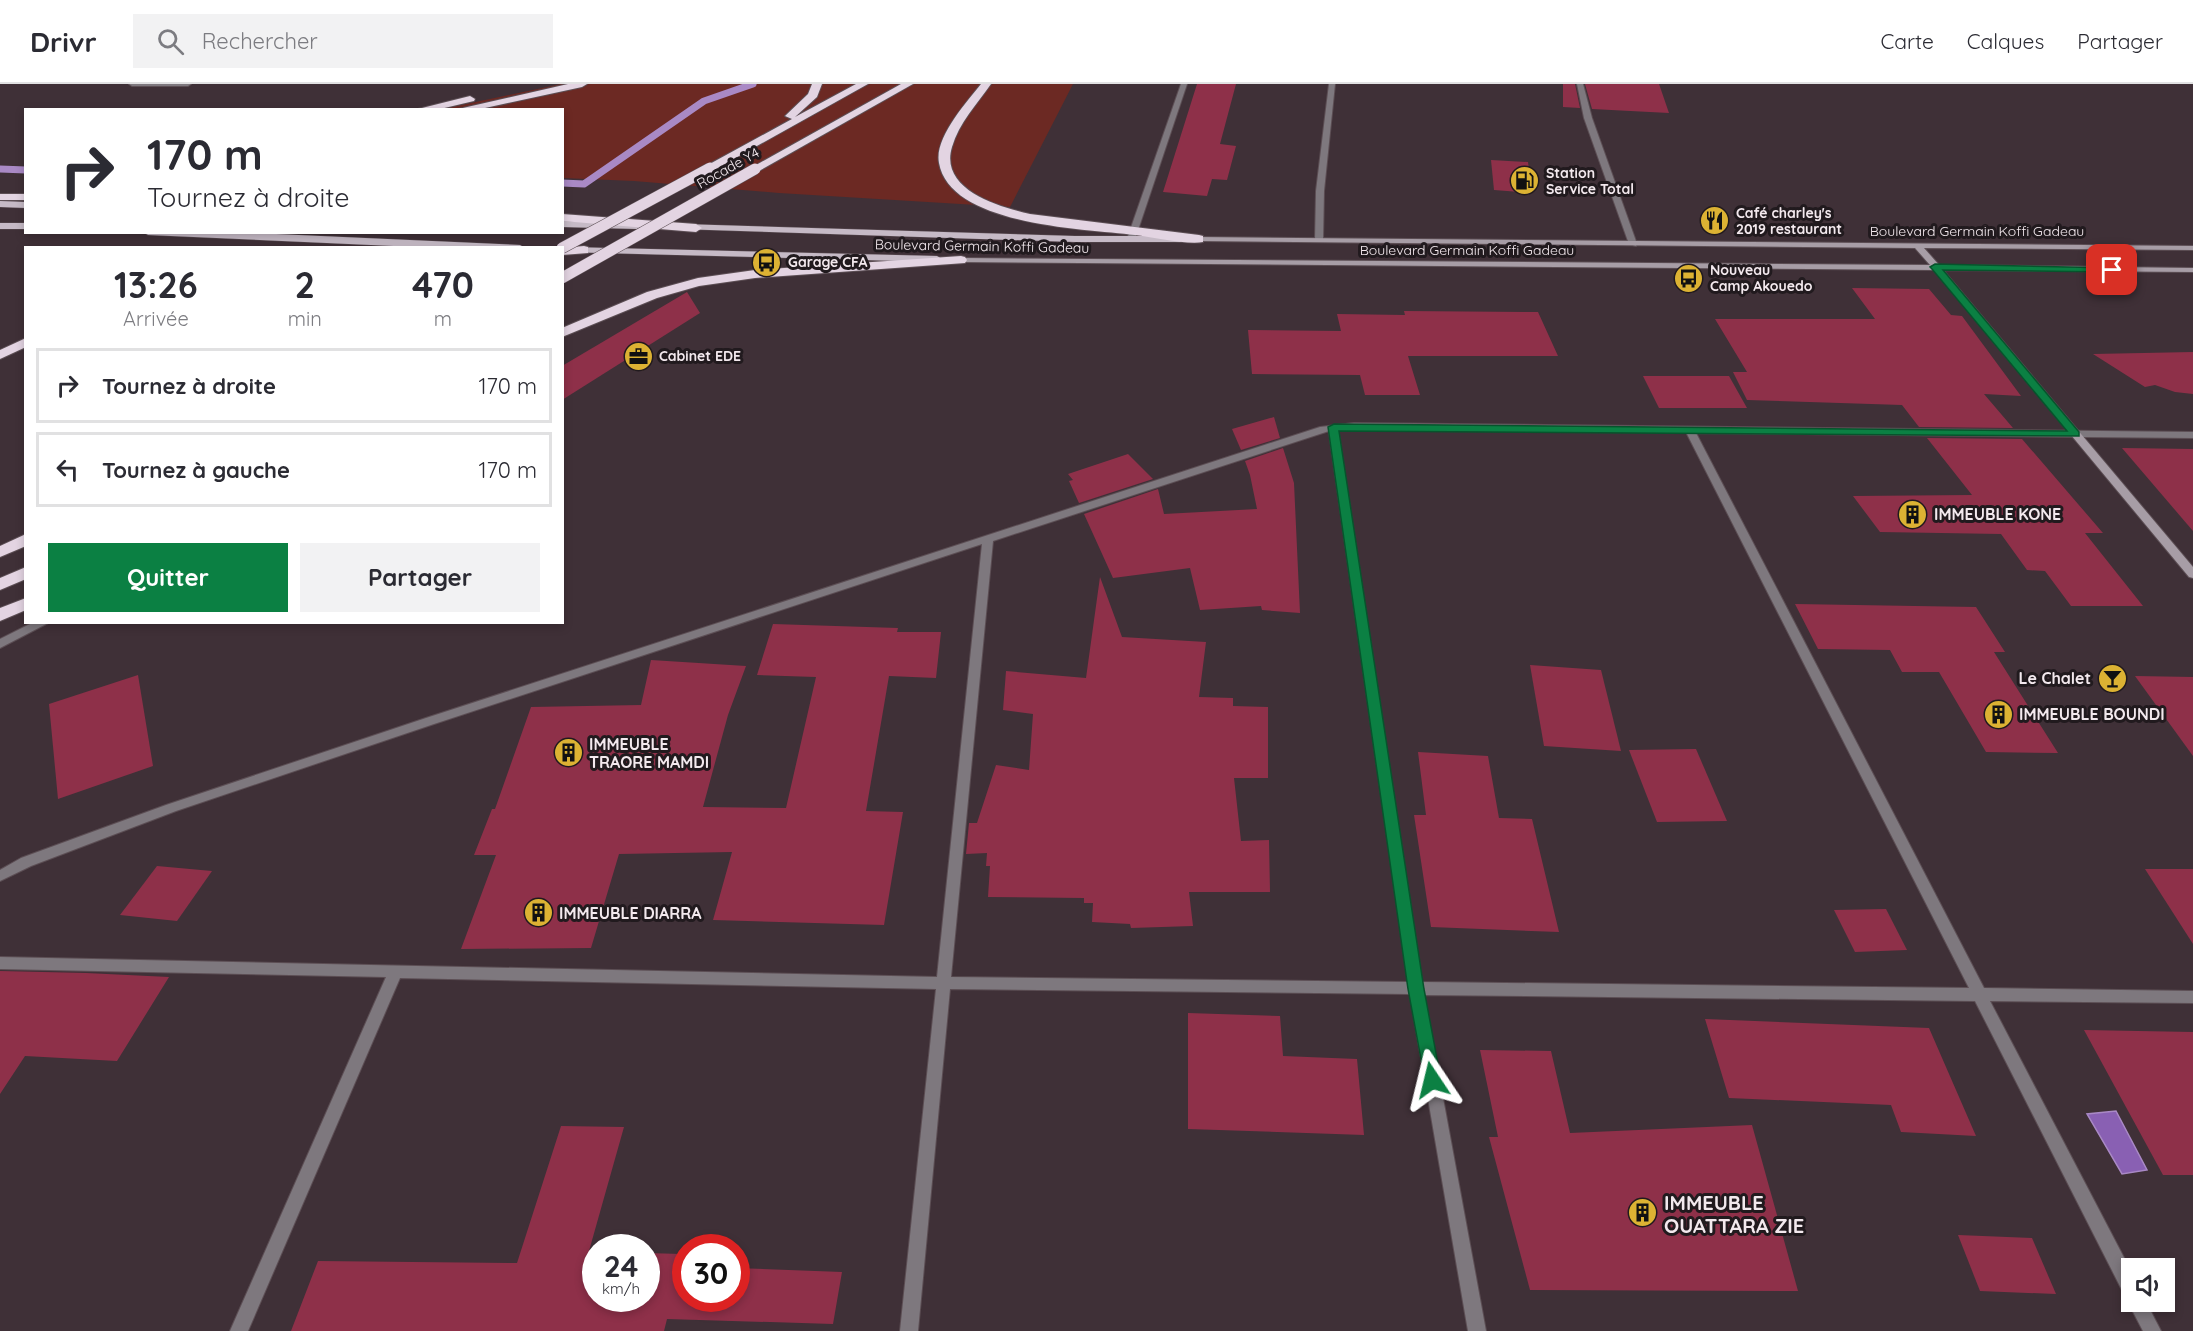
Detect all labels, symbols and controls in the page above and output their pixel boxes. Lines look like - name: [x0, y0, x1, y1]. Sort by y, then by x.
- search box: [133, 14, 553, 68]
- text: Drivr: [30, 24, 97, 59]
- icon: search: [154, 25, 187, 58]
- text: Rechercher: [202, 27, 318, 55]
- text: Carte: [1880, 28, 1934, 54]
- text: Calques: [1967, 28, 2044, 54]
- text: Partager: [2077, 28, 2163, 54]
- text: 170 m: [147, 128, 263, 181]
- icon: right: [48, 132, 126, 210]
- street label: Rocade Y4: [693, 143, 763, 193]
- place label: Station Service Total: [1546, 164, 1634, 198]
- fuel station icon: Station Service Total: [1509, 165, 1541, 197]
- text: Tournez à droite: [147, 180, 350, 214]
- place label: Café charley's 2019 restaurant: [1736, 204, 1842, 238]
- restaurant icon: Café charley's 2019 restaurant: [1699, 205, 1731, 237]
- street label: Boulevard Germain Koffi Gadeau: [1870, 222, 2084, 240]
- street label: Boulevard Germain Koffi Gadeau: [875, 235, 1089, 257]
- street label: Boulevard Germain Koffi Gadeau: [1360, 241, 1574, 259]
- pin: [2086, 244, 2137, 295]
- bus stop icon: Garage CFA: [751, 246, 783, 278]
- place label: Garage CFA: [788, 253, 867, 271]
- icon: arrive: [2095, 253, 2128, 286]
- place label: Nouveau Camp Akouedo: [1710, 261, 1813, 295]
- text: 13:26: [114, 262, 198, 307]
- text: 2: [295, 262, 315, 307]
- text: 470: [412, 262, 474, 307]
- bus stop icon: Nouveau Camp Akouedo: [1673, 262, 1705, 294]
- text: Arrivée: [123, 306, 189, 331]
- text: min: [288, 306, 322, 331]
- text: m: [434, 306, 452, 331]
- office icon: Cabinet EDE: [622, 340, 654, 372]
- place label: Cabinet EDE: [659, 347, 741, 365]
- icon: right: [51, 369, 84, 402]
- text: Tournez à droite: [102, 372, 276, 400]
- text: 170 m: [478, 372, 537, 400]
- icon: left: [51, 453, 84, 486]
- text: Tournez à gauche: [102, 456, 290, 484]
- text: 170 m: [478, 456, 537, 484]
- building icon: IMMEUBLE KONE: [1897, 498, 1929, 530]
- place label: IMMEUBLE KONE: [1934, 504, 2061, 524]
- button: Quitter: [48, 543, 288, 612]
- button: Partager: [300, 543, 540, 612]
- bar icon: Le Chalet: [2096, 662, 2128, 694]
- place label: Le Chalet: [2018, 668, 2091, 688]
- building icon: IMMEUBLE BOUNDI: [1982, 698, 2014, 730]
- place label: IMMEUBLE BOUNDI: [2019, 704, 2165, 724]
- place label: IMMEUBLE TRAORE MAMDI: [589, 734, 709, 772]
- building icon: IMMEUBLE TRAORE MAMDI: [552, 737, 584, 769]
- building icon: IMMEUBLE DIARRA: [522, 897, 554, 929]
- place label: IMMEUBLE DIARRA: [559, 903, 702, 923]
- position arrow: [1400, 1048, 1464, 1112]
- place label: IMMEUBLE OUATTARA ZIE: [1664, 1190, 1804, 1238]
- building icon: IMMEUBLE OUATTARA ZIE: [1627, 1197, 1659, 1229]
- speed limit sign: 30: [672, 1234, 750, 1312]
- text: 24: [604, 1247, 638, 1285]
- map controls: [2121, 1258, 2175, 1312]
- button: sound: [2121, 1258, 2175, 1312]
- text: km/h: [602, 1279, 640, 1298]

